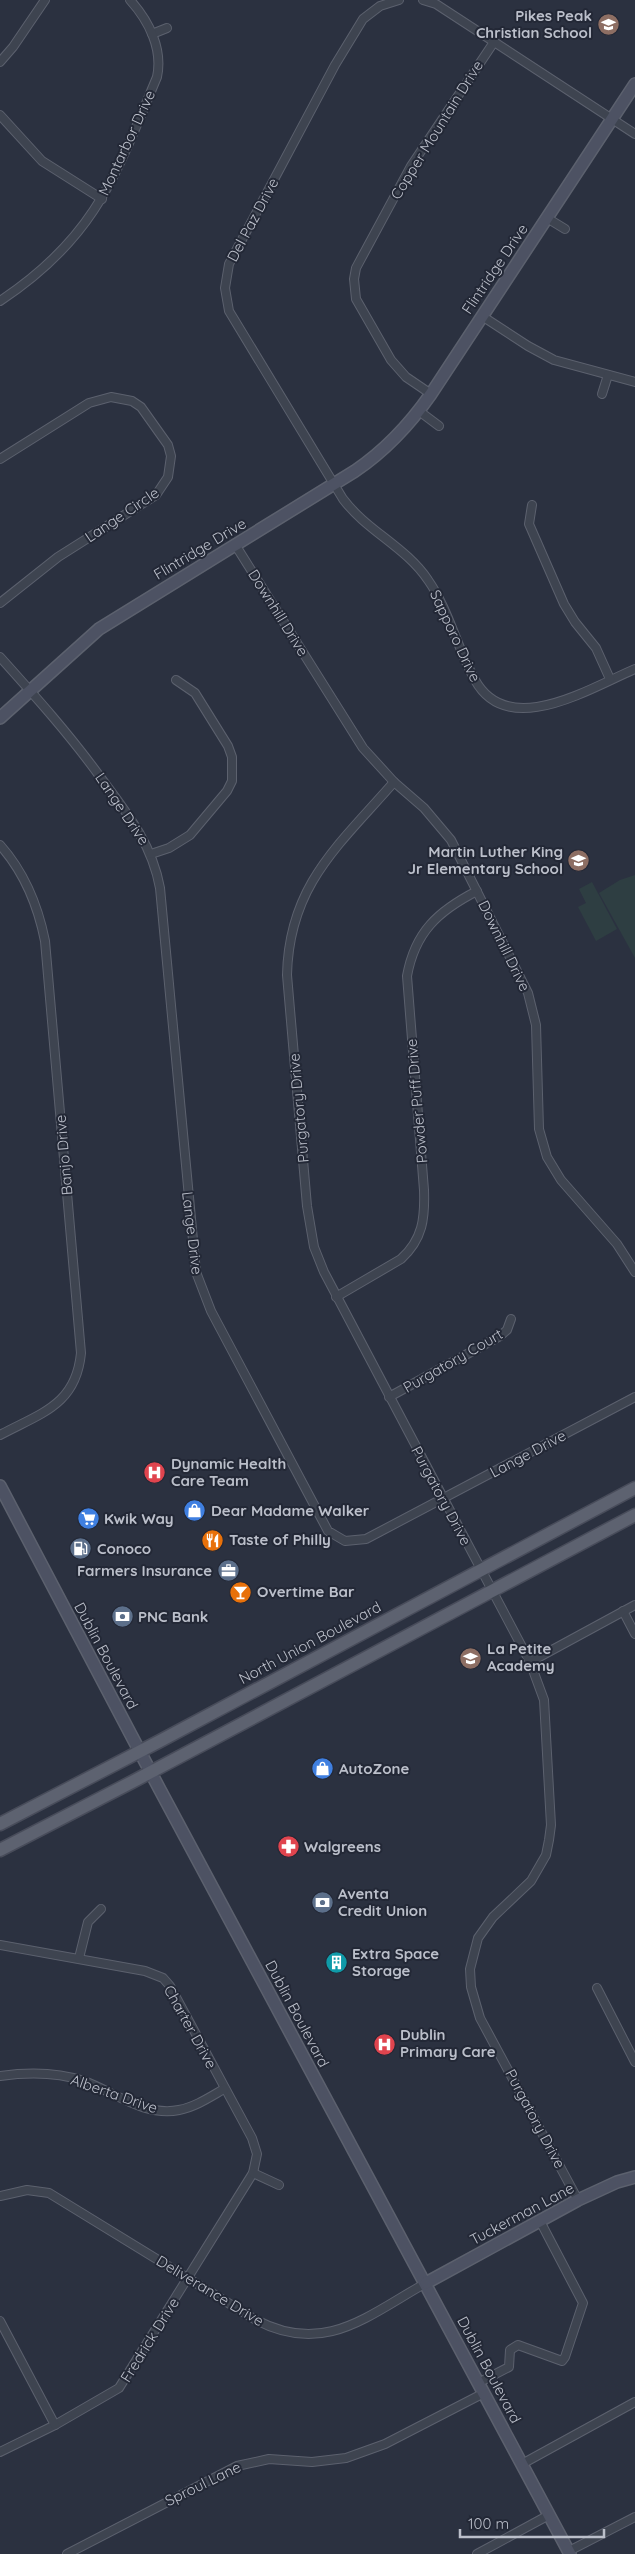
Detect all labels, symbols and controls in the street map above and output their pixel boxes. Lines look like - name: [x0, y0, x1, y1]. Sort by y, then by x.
- place label: Pikes Peak Christian School: [476, 6, 592, 42]
- school or university icon: Pikes Peak Christian School: [596, 13, 620, 37]
- street label: Copper Mountain Drive: [386, 57, 487, 203]
- street label: Montarbor Drive: [94, 87, 159, 199]
- street label: Del Paz Drive: [223, 175, 283, 265]
- street label: Flintridge Drive: [457, 220, 532, 317]
- street label: Lange Circle: [81, 483, 162, 546]
- street label: Flintridge Drive: [150, 513, 250, 584]
- street label: Downhill Drive: [244, 566, 313, 660]
- street label: Sapporo Drive: [426, 587, 485, 685]
- street label: Lange Drive: [91, 769, 154, 849]
- place label: Martin Luther King Jr Elementary School: [408, 842, 563, 878]
- school or university icon: Martin Luther King Jr Elementary School: [567, 849, 591, 873]
- street label: Downhill Drive: [474, 897, 535, 994]
- street label: Powder Puff Drive: [402, 1038, 431, 1164]
- street label: Purgatory Drive: [284, 1052, 313, 1164]
- street label: Banjo Drive: [51, 1114, 76, 1196]
- street label: Lange Drive: [178, 1190, 207, 1276]
- street label: Purgatory Court: [399, 1324, 506, 1397]
- street label: Lange Drive: [486, 1426, 569, 1482]
- street label: Purgatory Drive: [407, 1443, 476, 1549]
- place label: Dynamic Health Care Team: [171, 1454, 286, 1490]
- hospital icon: Dynamic Health Care Team: [143, 1461, 167, 1485]
- shop icon: Dear Madame Walker: [183, 1499, 207, 1523]
- place label: Dear Madame Walker: [211, 1501, 370, 1520]
- supermarket icon: Kwik Way: [76, 1507, 100, 1531]
- place label: Kwik Way: [104, 1509, 174, 1528]
- restaurant icon: Taste of Philly: [201, 1528, 225, 1552]
- place label: Taste of Philly: [229, 1530, 331, 1549]
- fuel station icon: Conoco: [69, 1537, 93, 1561]
- place label: Conoco: [97, 1539, 151, 1558]
- office icon: Farmers Insurance: [216, 1559, 240, 1583]
- place label: Farmers Insurance: [77, 1561, 212, 1580]
- bar icon: Overtime Bar: [229, 1580, 253, 1604]
- place label: Overtime Bar: [257, 1582, 355, 1601]
- street label: North Union Boulevard: [235, 1597, 384, 1688]
- street label: Dublin Boulevard: [70, 1599, 143, 1713]
- bank icon: PNC Bank: [110, 1605, 134, 1629]
- place label: PNC Bank: [138, 1607, 208, 1626]
- place label: La Petite Academy: [487, 1639, 555, 1675]
- school or university icon: La Petite Academy: [459, 1646, 483, 1670]
- shop icon: AutoZone: [311, 1757, 335, 1781]
- place label: AutoZone: [339, 1759, 409, 1778]
- pharmacy icon: Walgreens: [276, 1835, 300, 1859]
- place label: Walgreens: [304, 1837, 381, 1856]
- place label: Aventa Credit Union: [338, 1884, 427, 1920]
- bank icon: Aventa Credit Union: [310, 1891, 334, 1915]
- place label: Extra Space Storage: [352, 1944, 439, 1980]
- building icon: Extra Space Storage: [324, 1951, 348, 1975]
- street label: Dublin Boulevard: [261, 1957, 334, 2071]
- street label: Charter Drive: [160, 1982, 221, 2072]
- place label: Dublin Primary Care: [400, 2025, 496, 2061]
- hospital icon: Dublin Primary Care: [372, 2032, 396, 2056]
- street label: Purgatory Drive: [501, 2066, 570, 2172]
- street label: Alberta Drive: [68, 2070, 160, 2117]
- street label: Tuckerman Lane: [466, 2178, 577, 2249]
- street label: Deliverance Drive: [153, 2251, 268, 2330]
- street label: Fredrick Drive: [116, 2294, 183, 2386]
- street label: Dublin Boulevard: [453, 2313, 526, 2427]
- street label: Sproul Lane: [162, 2457, 244, 2510]
- scale bar: [460, 2506, 604, 2538]
- text: 100 m: [468, 2514, 509, 2533]

